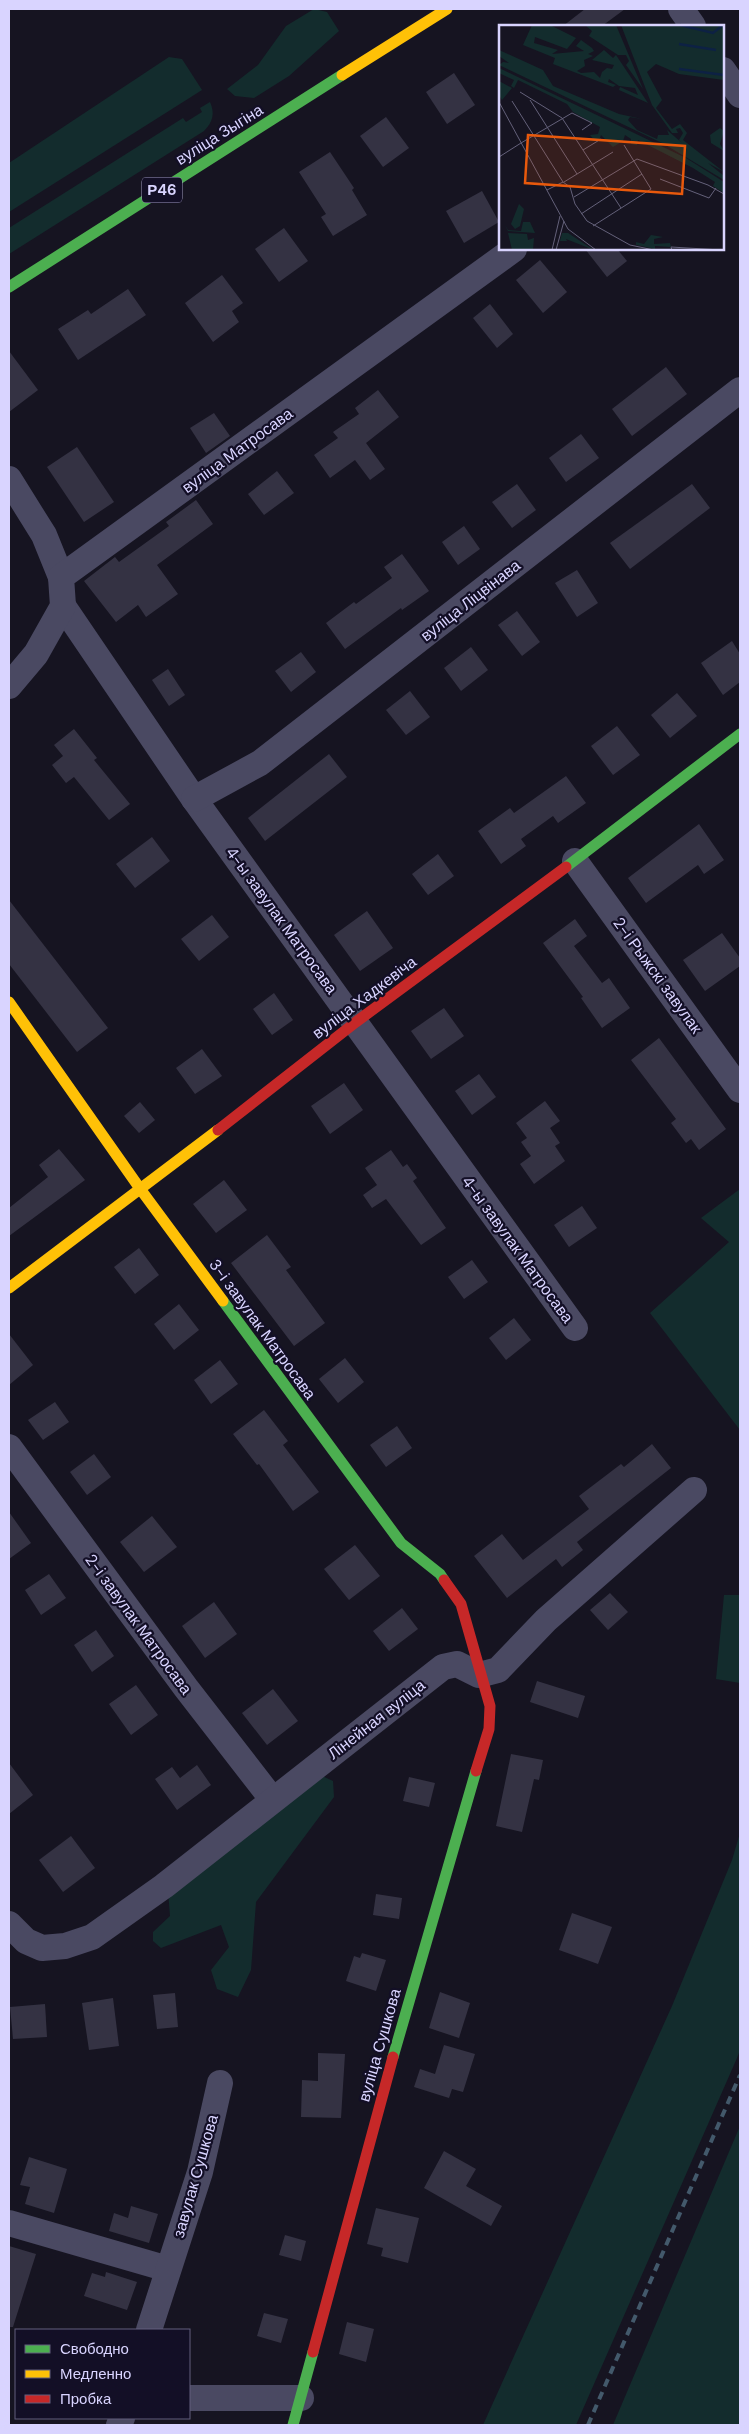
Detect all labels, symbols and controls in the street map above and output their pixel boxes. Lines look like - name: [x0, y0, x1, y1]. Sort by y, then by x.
- inset map: [499, 25, 724, 250]
- street label: вуліца Зыгіна: [172, 99, 267, 170]
- road number: Р46: [142, 178, 182, 202]
- street label: вуліца Матросава: [178, 403, 297, 498]
- street label: вуліца Ліцвінава: [416, 555, 525, 646]
- street label: 4-ы завулак Матросава: [221, 843, 342, 998]
- street label: 2-і Рыжскі завулак: [608, 913, 707, 1038]
- street label: вуліца Хадкевіча: [308, 951, 421, 1043]
- street label: 4-ы завулак Матросава: [457, 1172, 578, 1327]
- street label: 3-і завулак Матросава: [205, 1255, 321, 1404]
- street label: 2-і завулак Матросава: [81, 1550, 197, 1699]
- street label: Лінейная вуліца: [323, 1675, 429, 1764]
- street label: вуліца Сушкова: [353, 1986, 406, 2104]
- street label: завулак Сушкова: [168, 2112, 223, 2240]
- legend: [15, 2329, 190, 2419]
- text: Свободно: [60, 2339, 129, 2359]
- text: Медленно: [60, 2364, 131, 2384]
- text: Пробка: [60, 2389, 112, 2409]

